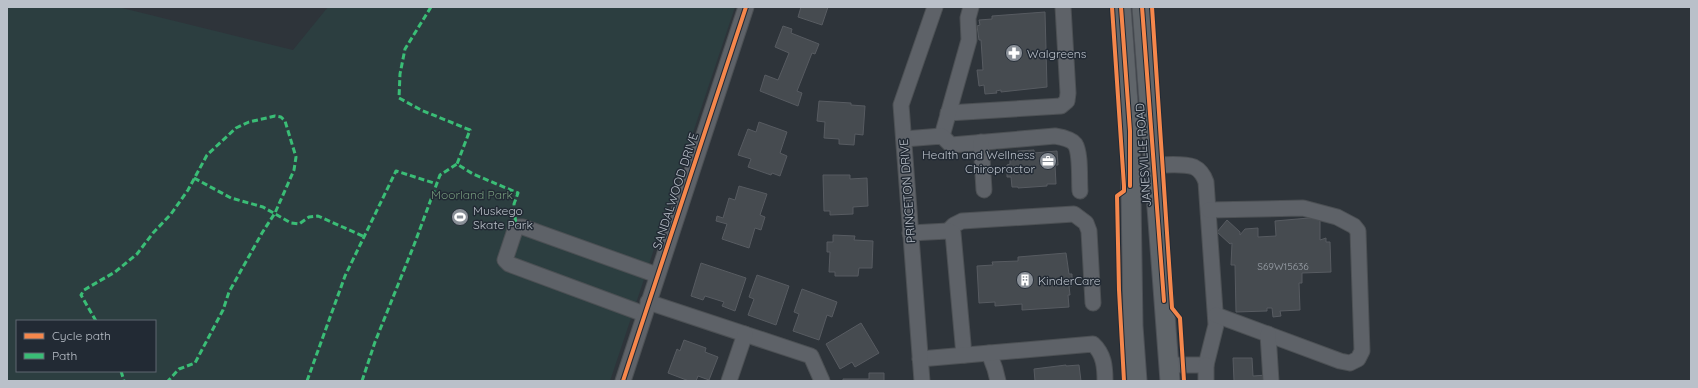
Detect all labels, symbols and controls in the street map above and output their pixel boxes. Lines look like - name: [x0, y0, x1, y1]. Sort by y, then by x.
- pharmacy icon: Walgreens: [1004, 43, 1024, 63]
- place label: Walgreens: [1027, 46, 1087, 61]
- street label: JANESVILLE ROAD: [1132, 102, 1154, 207]
- street label: SANDALWOOD DRIVE: [649, 131, 701, 251]
- street label: PRINCETON DRIVE: [896, 138, 918, 244]
- place label: Health and Wellness Chiropractor: [922, 147, 1035, 176]
- office icon: Health and Wellness Chiropractor: [1038, 151, 1058, 171]
- park label: Moorland Park: [431, 187, 513, 202]
- place label: Muskego Skate Park: [473, 203, 533, 232]
- sports icon: Muskego Skate Park: [450, 207, 470, 227]
- house number: S69W15636: [1257, 260, 1309, 273]
- building icon: KinderCare: [1015, 270, 1035, 290]
- place label: KinderCare: [1038, 273, 1101, 288]
- legend: [16, 320, 156, 372]
- text: Cycle path: [52, 328, 111, 343]
- text: Path: [52, 348, 77, 363]

